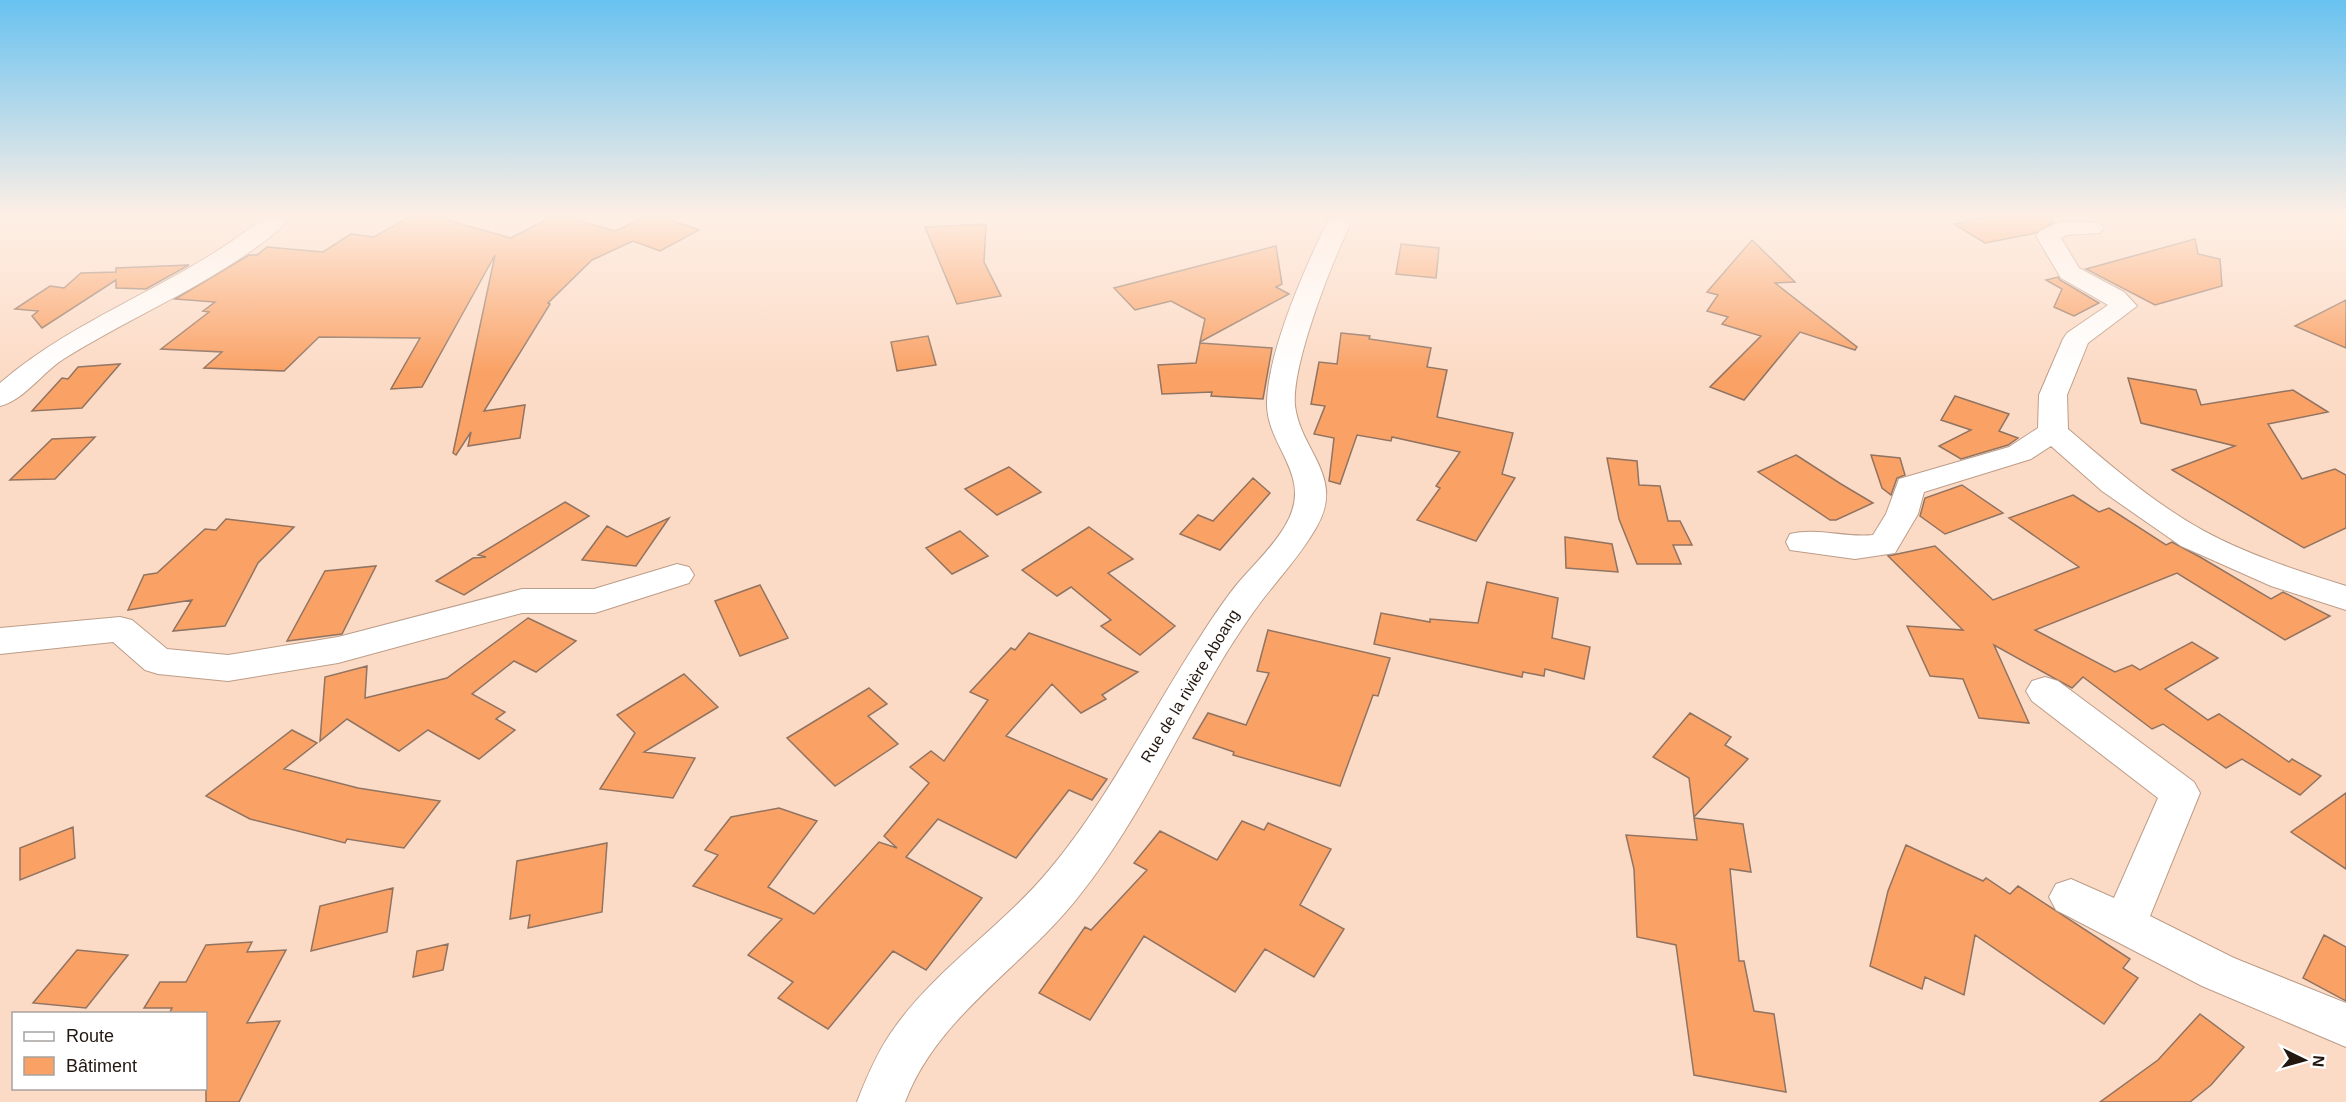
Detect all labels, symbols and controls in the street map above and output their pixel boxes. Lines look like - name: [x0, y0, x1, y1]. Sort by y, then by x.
- street label: Rue de la rivière Aboang: [1138, 607, 1242, 765]
- legend: [12, 1012, 207, 1090]
- text: Route: [66, 1026, 114, 1046]
- north arrow: [2274, 1030, 2334, 1090]
- text: N: [2309, 1055, 2327, 1068]
- text: Bâtiment: [66, 1056, 137, 1076]

